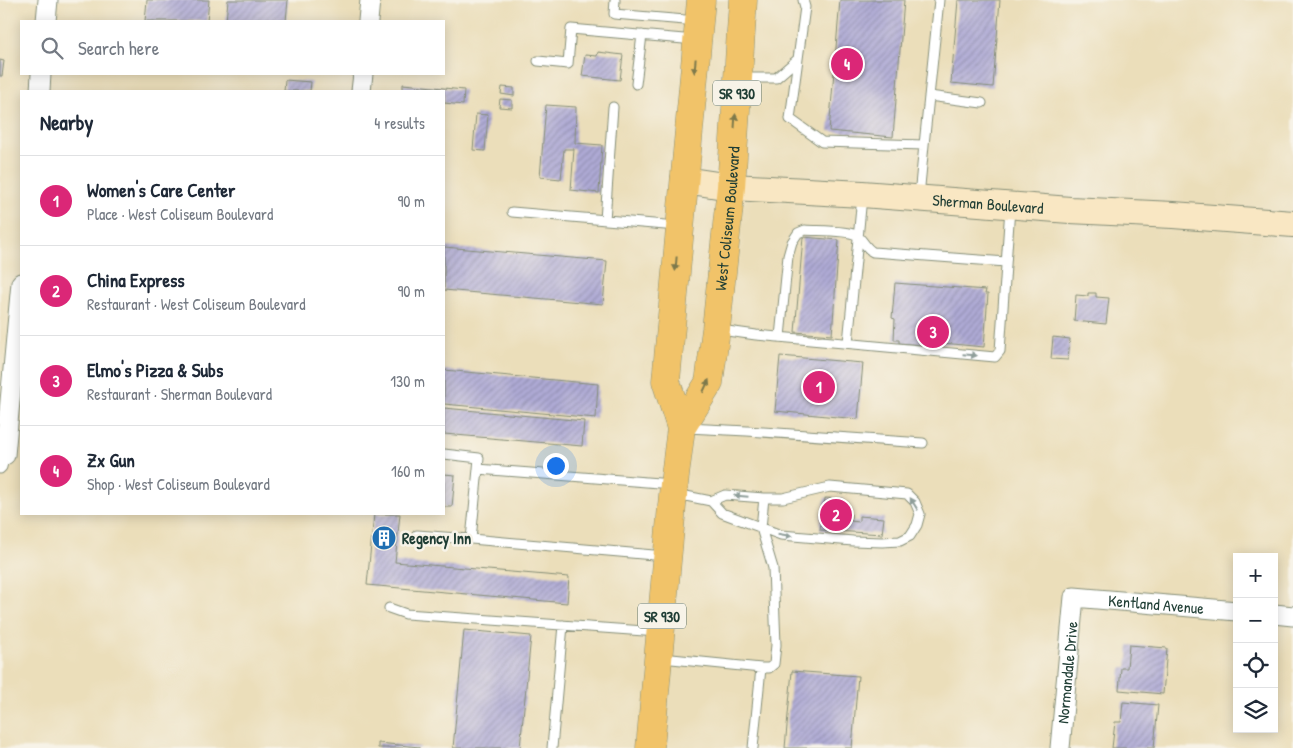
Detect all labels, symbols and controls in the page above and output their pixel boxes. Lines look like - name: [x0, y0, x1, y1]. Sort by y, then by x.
- search box: [20, 20, 445, 75]
- icon: search: [38, 34, 66, 62]
- text: Search here: [78, 35, 159, 61]
- pin: 4: [831, 45, 863, 83]
- one-way arrow: [691, 58, 699, 74]
- road number: SR 930: [713, 80, 761, 106]
- text: Nearby: [40, 108, 93, 137]
- text: 4 results: [374, 112, 425, 134]
- one-way arrow: [731, 113, 739, 129]
- street label: West Coliseum Boulevard: [709, 146, 745, 292]
- text: Women's Care Center: [87, 177, 235, 203]
- street label: Sherman Boulevard: [932, 188, 1044, 219]
- text: 1: [53, 190, 59, 212]
- text: 90 m: [397, 190, 425, 212]
- text: Place · West Coliseum Boulevard: [87, 203, 273, 225]
- one-way arrow: [672, 256, 680, 272]
- text: China Express: [87, 267, 185, 293]
- text: 2: [52, 280, 60, 302]
- text: 90 m: [397, 280, 425, 302]
- text: Restaurant · West Coliseum Boulevard: [87, 293, 305, 315]
- pin: 3: [917, 313, 949, 351]
- one-way arrow: [962, 351, 978, 359]
- text: Elmo's Pizza & Subs: [87, 357, 223, 383]
- pin: 1: [803, 368, 835, 406]
- text: 3: [52, 370, 60, 392]
- text: 130 m: [390, 370, 425, 392]
- one-way arrow: [702, 379, 710, 393]
- text: Restaurant · Sherman Boulevard: [87, 383, 272, 405]
- text: Zx Gun: [87, 447, 135, 473]
- your location: [543, 453, 569, 479]
- text: 4: [53, 460, 59, 482]
- text: 160 m: [391, 460, 425, 482]
- text: Shop · West Coliseum Boulevard: [87, 473, 270, 495]
- one-way arrow: [733, 492, 749, 500]
- pin: 2: [820, 496, 852, 534]
- one-way arrow: [910, 497, 919, 511]
- building icon: Regency Inn: [371, 525, 397, 551]
- place label: Regency Inn: [402, 527, 471, 550]
- one-way arrow: [778, 531, 794, 539]
- map controls: [1233, 553, 1278, 733]
- button: +: [1233, 553, 1278, 598]
- street label: Kentland Avenue: [1107, 589, 1205, 619]
- button: −: [1233, 598, 1278, 643]
- road number: SR 930: [638, 604, 686, 628]
- street label: Normandale Drive: [1051, 620, 1083, 724]
- button: locate: [1233, 643, 1278, 688]
- button: layers: [1233, 688, 1278, 733]

